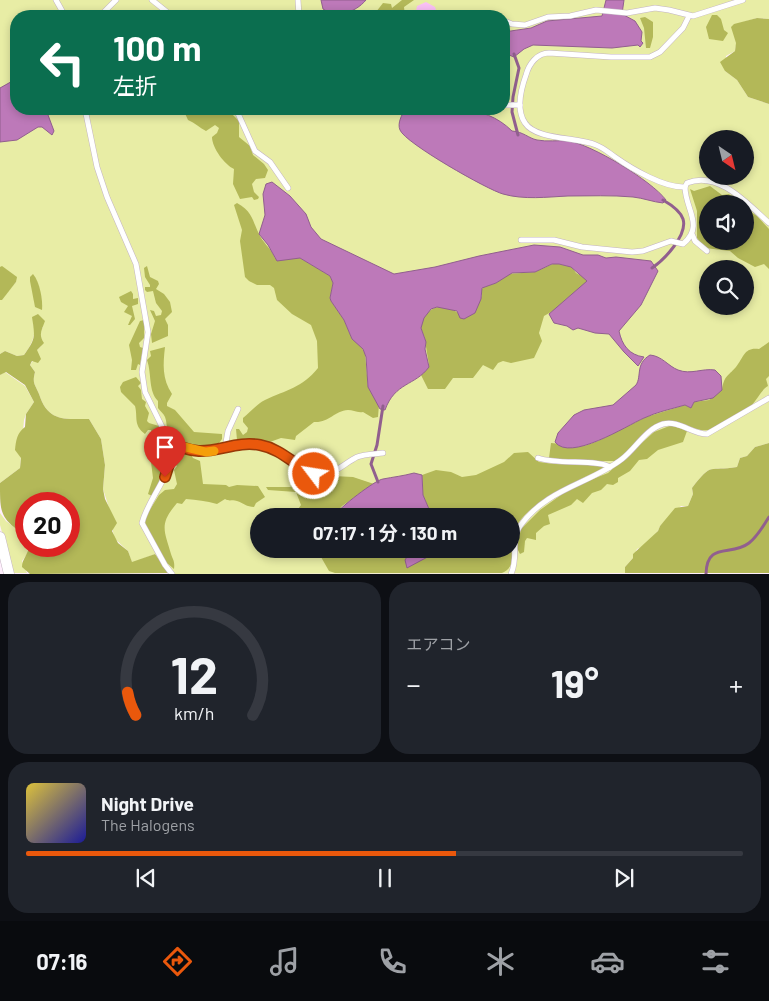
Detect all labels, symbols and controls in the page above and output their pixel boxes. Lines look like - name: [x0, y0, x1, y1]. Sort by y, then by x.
- text: 100 m: [113, 26, 202, 68]
- icon: left: [30, 30, 95, 95]
- text: 左折: [113, 72, 157, 98]
- north arrow: [699, 130, 754, 185]
- map controls: [699, 130, 754, 315]
- button: sound: [699, 195, 754, 250]
- button: search: [699, 260, 754, 315]
- pin: [144, 426, 186, 477]
- icon: arrive: [151, 433, 179, 461]
- position arrow: [287, 447, 339, 499]
- speed limit sign: 20: [15, 492, 80, 557]
- text: 07:17 · 1 分 · 130 m: [313, 521, 457, 544]
- text: エアコン: [407, 634, 471, 653]
- text: 12: [170, 642, 218, 704]
- text: 19°: [551, 660, 599, 706]
- text: −: [407, 667, 421, 701]
- text: +: [729, 667, 743, 701]
- text: km/h: [174, 702, 214, 724]
- text: Night Drive: [101, 792, 194, 815]
- text: The Halogens: [101, 815, 195, 834]
- icon: previous: [132, 864, 160, 892]
- icon: pause: [371, 864, 399, 892]
- icon: next: [610, 864, 638, 892]
- icon: directions: [160, 944, 195, 979]
- icon: music: [267, 944, 302, 979]
- icon: phone: [375, 944, 410, 979]
- icon: climate: [483, 944, 518, 979]
- icon: car: [590, 944, 625, 979]
- icon: filters: [698, 944, 733, 979]
- text: 07:16: [36, 948, 87, 974]

